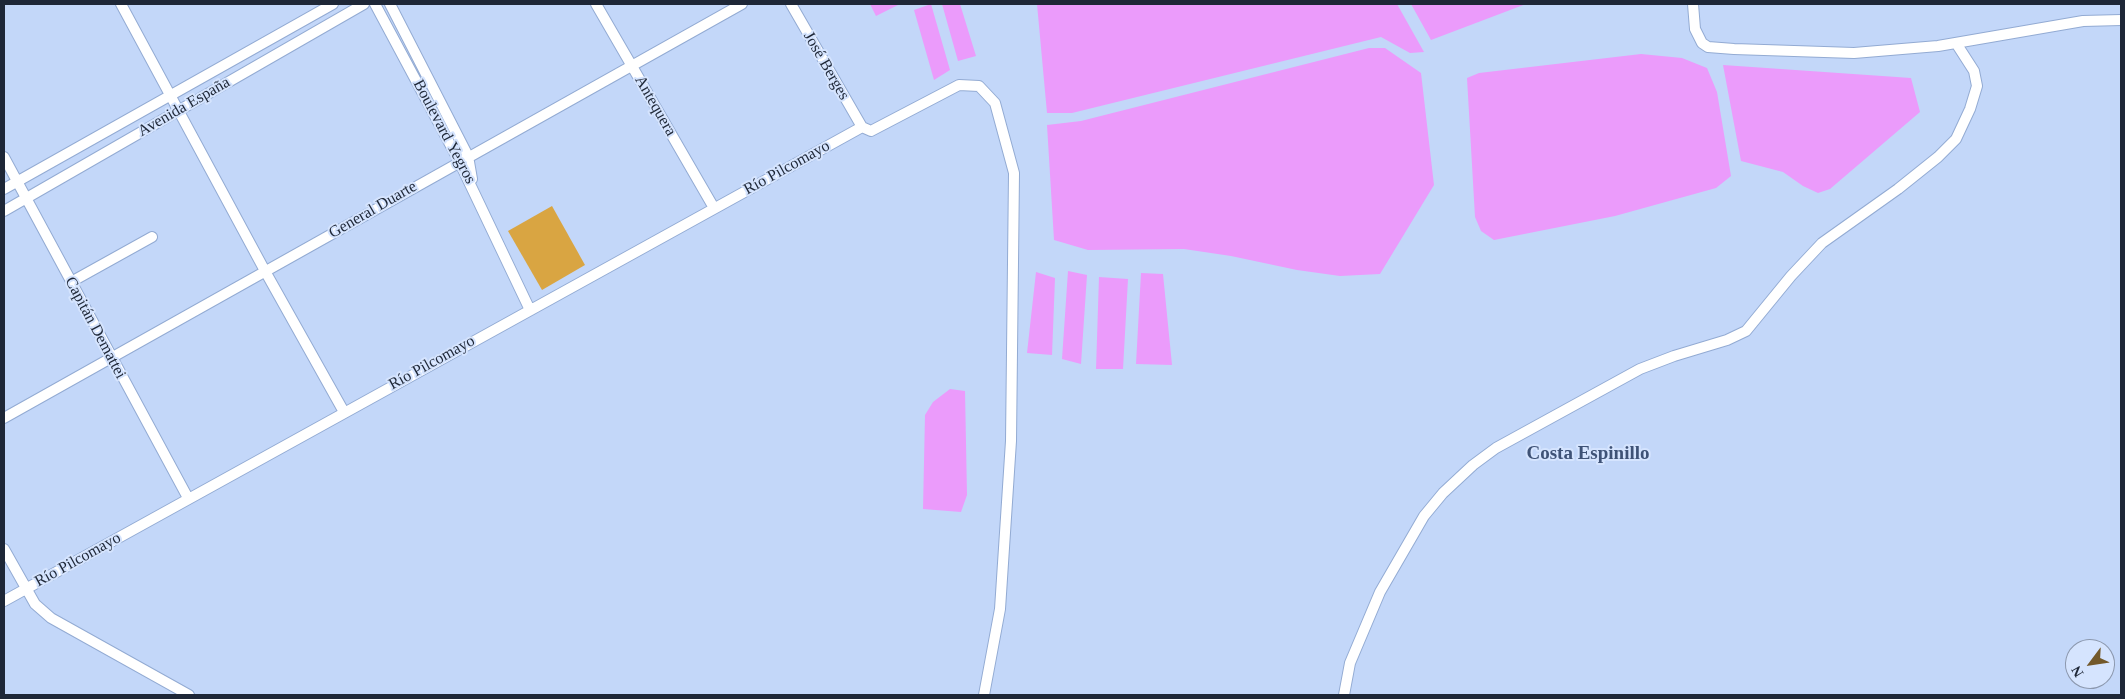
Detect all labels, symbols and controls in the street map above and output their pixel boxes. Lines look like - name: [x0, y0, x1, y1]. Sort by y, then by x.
- street label: José Berges: [799, 28, 853, 104]
- street label: Antequera: [630, 72, 680, 140]
- street label: Avenida España: [135, 73, 233, 141]
- street label: Boulevard Yegros: [408, 77, 480, 187]
- street label: Río Pilcomayo: [741, 136, 833, 200]
- street label: General Duarte: [326, 177, 420, 243]
- street label: Capitán Demattei: [60, 274, 130, 382]
- street label: Río Pilcomayo: [386, 331, 478, 395]
- district label: Costa Espinillo: [1526, 443, 1650, 465]
- street label: Río Pilcomayo: [32, 528, 124, 592]
- north arrow: [2065, 639, 2115, 689]
- text: N: [2069, 663, 2087, 680]

